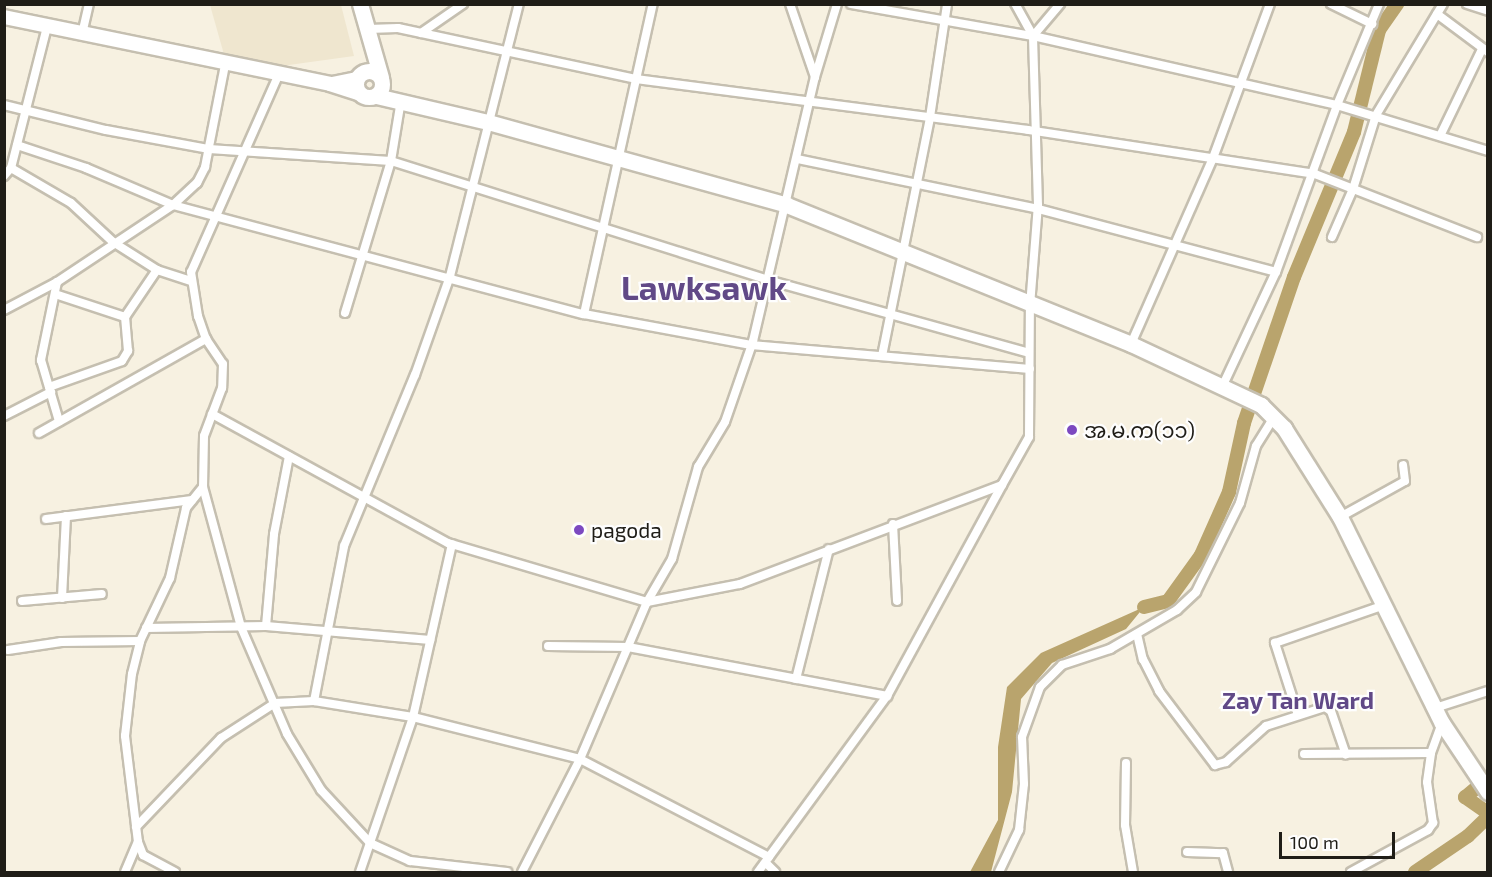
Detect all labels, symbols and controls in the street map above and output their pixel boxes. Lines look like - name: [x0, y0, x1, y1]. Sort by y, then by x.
- district label: Lawksawk: [621, 268, 787, 308]
- place label: အ.မ.က(၁၁): [1084, 417, 1195, 443]
- marker: အ.မ.က(၁၁): [1065, 423, 1079, 437]
- place label: pagoda: [591, 517, 662, 543]
- marker: pagoda: [572, 523, 586, 537]
- district label: Zay Tan Ward: [1221, 686, 1375, 714]
- scale bar: [1282, 820, 1398, 858]
- text: 100 m: [1290, 831, 1339, 853]

